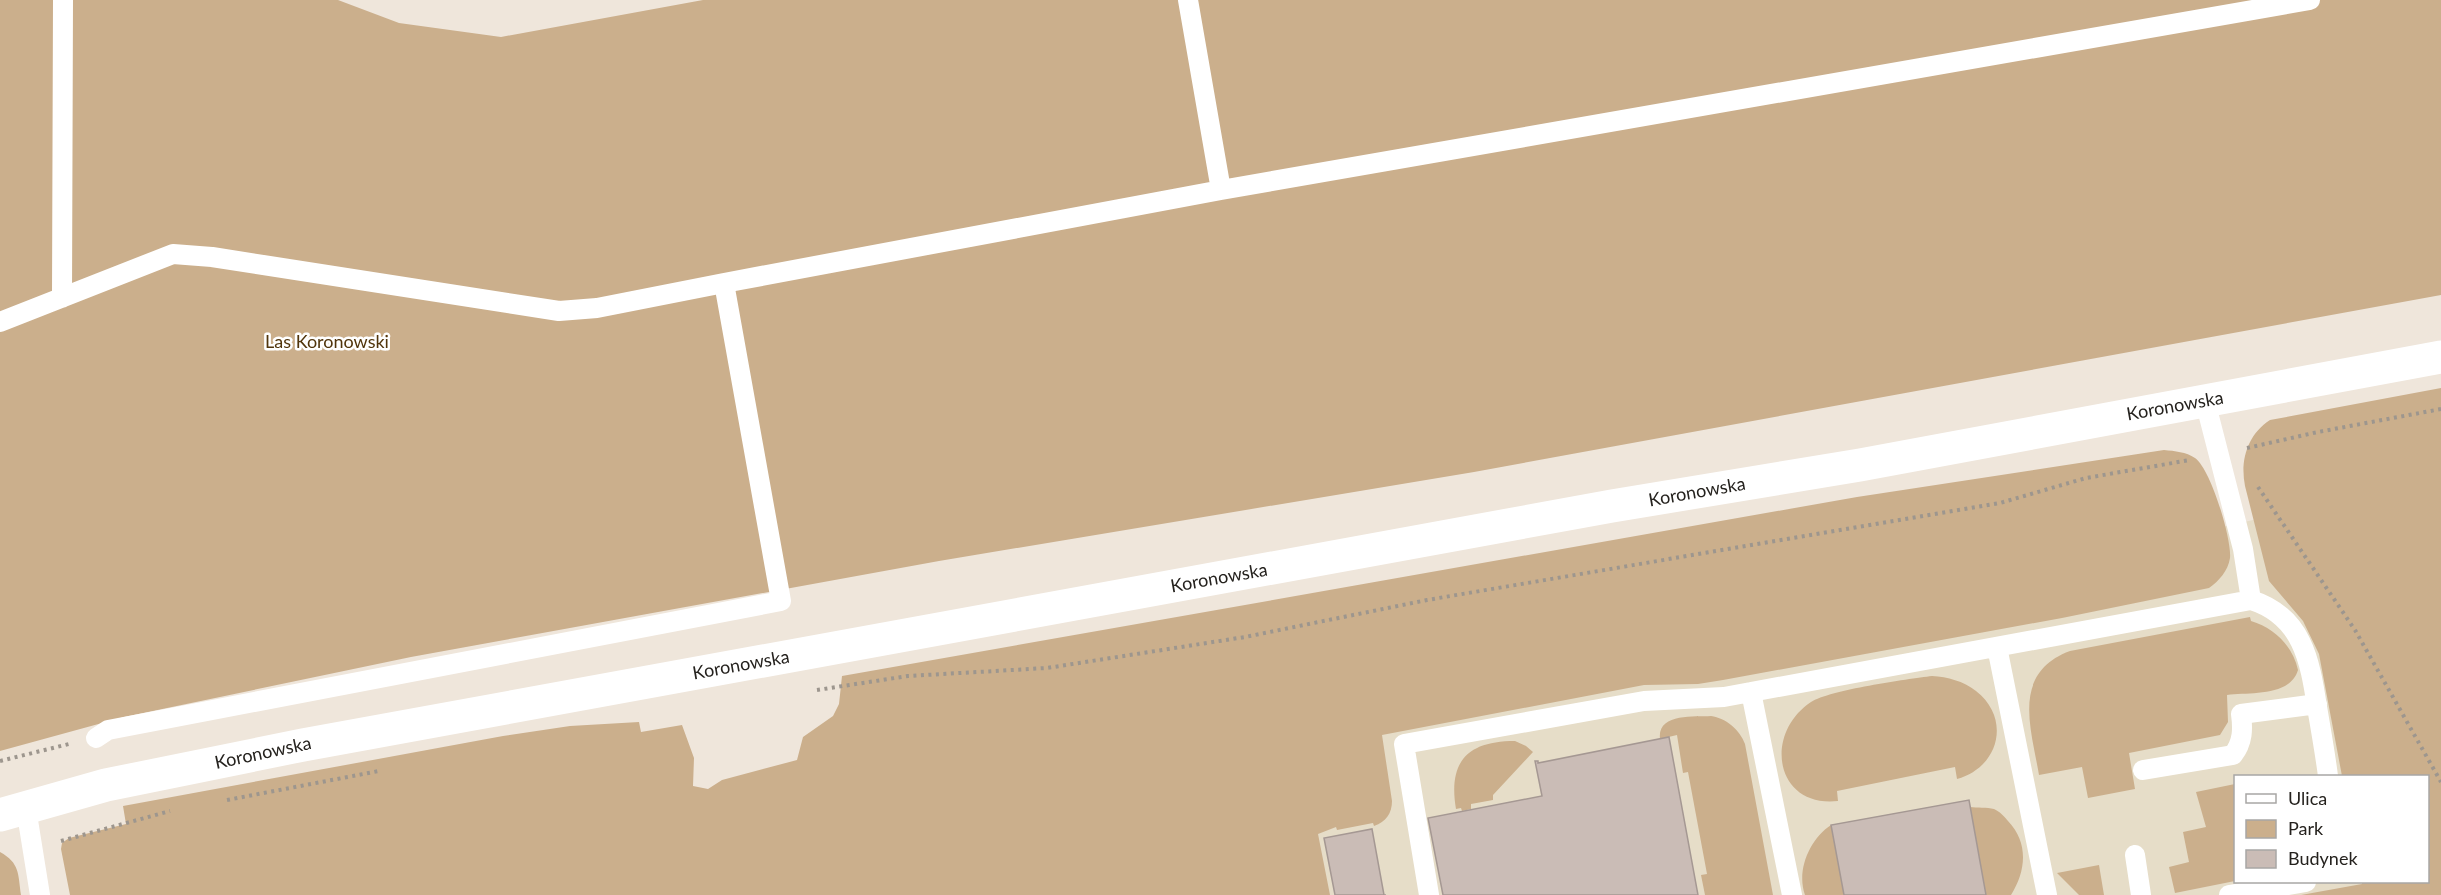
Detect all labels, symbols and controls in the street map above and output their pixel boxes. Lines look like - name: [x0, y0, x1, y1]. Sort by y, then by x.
- park label: Las Koronowski: [265, 330, 389, 352]
- street label: Koronowska: [2125, 386, 2225, 424]
- street label: Koronowska: [1647, 472, 1747, 510]
- street label: Koronowska: [1169, 558, 1269, 596]
- street label: Koronowska: [691, 645, 791, 683]
- street label: Koronowska: [213, 731, 313, 773]
- legend: [2234, 775, 2429, 883]
- text: Ulica: [2288, 787, 2327, 809]
- text: Park: [2288, 817, 2324, 839]
- text: Budynek: [2288, 847, 2358, 869]

